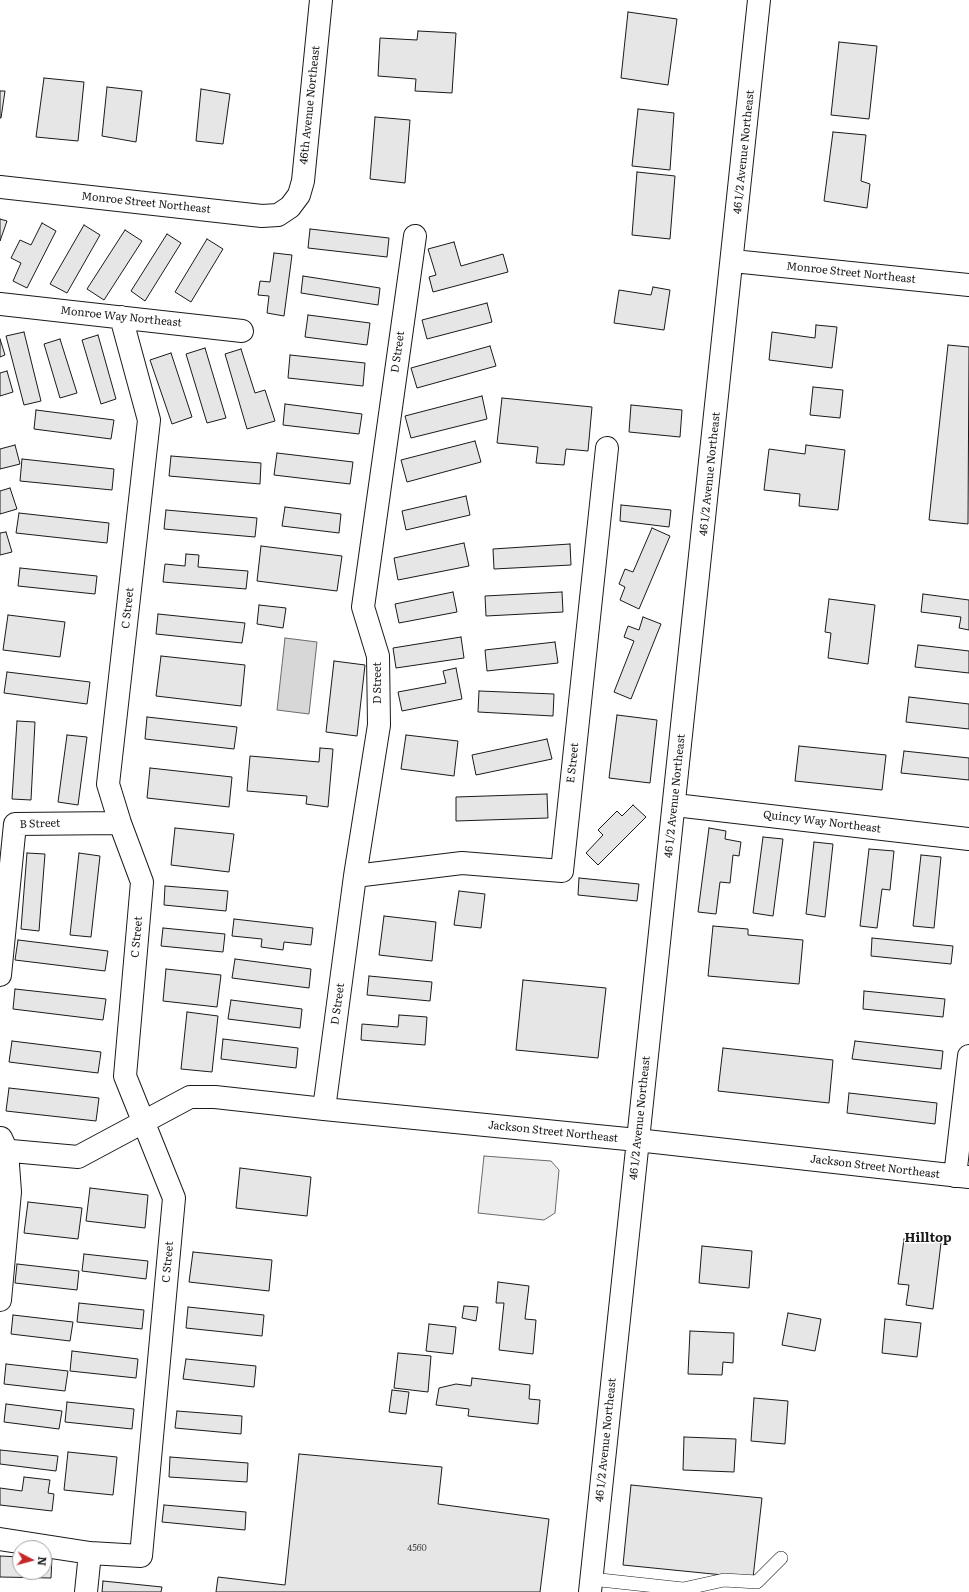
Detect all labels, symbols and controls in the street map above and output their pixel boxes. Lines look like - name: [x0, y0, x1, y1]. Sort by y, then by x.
- street label: 46th Avenue Northeast: [297, 45, 323, 165]
- street label: 46 1/2 Avenue Northeast: [731, 89, 757, 215]
- street label: Monroe Street Northeast: [81, 190, 211, 216]
- street label: Monroe Street Northeast: [786, 260, 916, 286]
- street label: Monroe Way Northeast: [60, 304, 182, 330]
- street label: D Street: [389, 330, 407, 374]
- street label: 46 1/2 Avenue Northeast: [697, 411, 723, 537]
- street label: C Street: [119, 587, 137, 629]
- street label: D Street: [371, 662, 385, 704]
- street label: 46 1/2 Avenue Northeast: [662, 733, 688, 859]
- street label: E Street: [564, 742, 582, 784]
- street label: Quincy Way Northeast: [762, 808, 882, 836]
- street label: B Street: [19, 817, 61, 831]
- street label: C Street: [129, 916, 145, 958]
- street label: D Street: [329, 982, 347, 1026]
- street label: 46 1/2 Avenue Northeast: [627, 1055, 653, 1181]
- street label: Jackson Street Northeast: [487, 1119, 619, 1145]
- street label: Jackson Street Northeast: [809, 1152, 941, 1182]
- district label: Hilltop: [904, 1230, 952, 1246]
- street label: C Street: [160, 1241, 176, 1283]
- street label: 46 1/2 Avenue Northeast: [593, 1377, 619, 1503]
- north arrow: [12, 1540, 52, 1580]
- house number: 4560: [407, 1543, 427, 1553]
- text: N: [35, 1556, 51, 1567]

